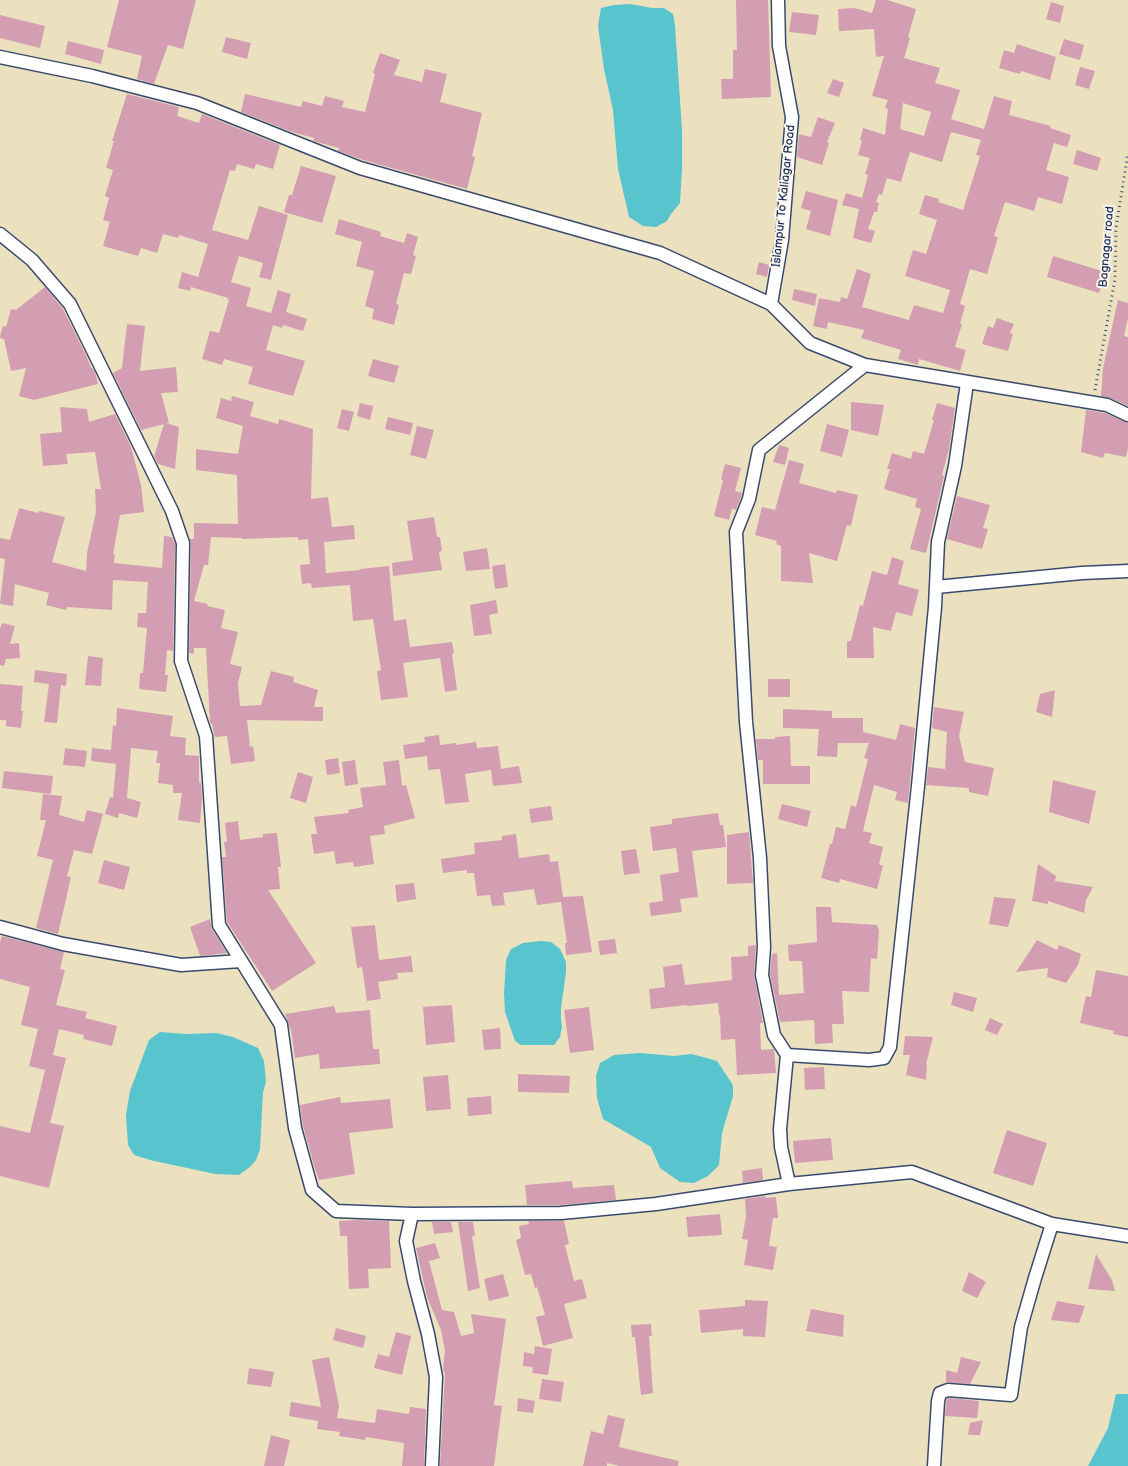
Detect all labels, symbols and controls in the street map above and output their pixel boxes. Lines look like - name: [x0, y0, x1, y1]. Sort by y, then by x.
- street label: Islampur To Kaliagar Road: [769, 124, 799, 268]
- street label: Bagnagar road: [1096, 206, 1118, 288]

